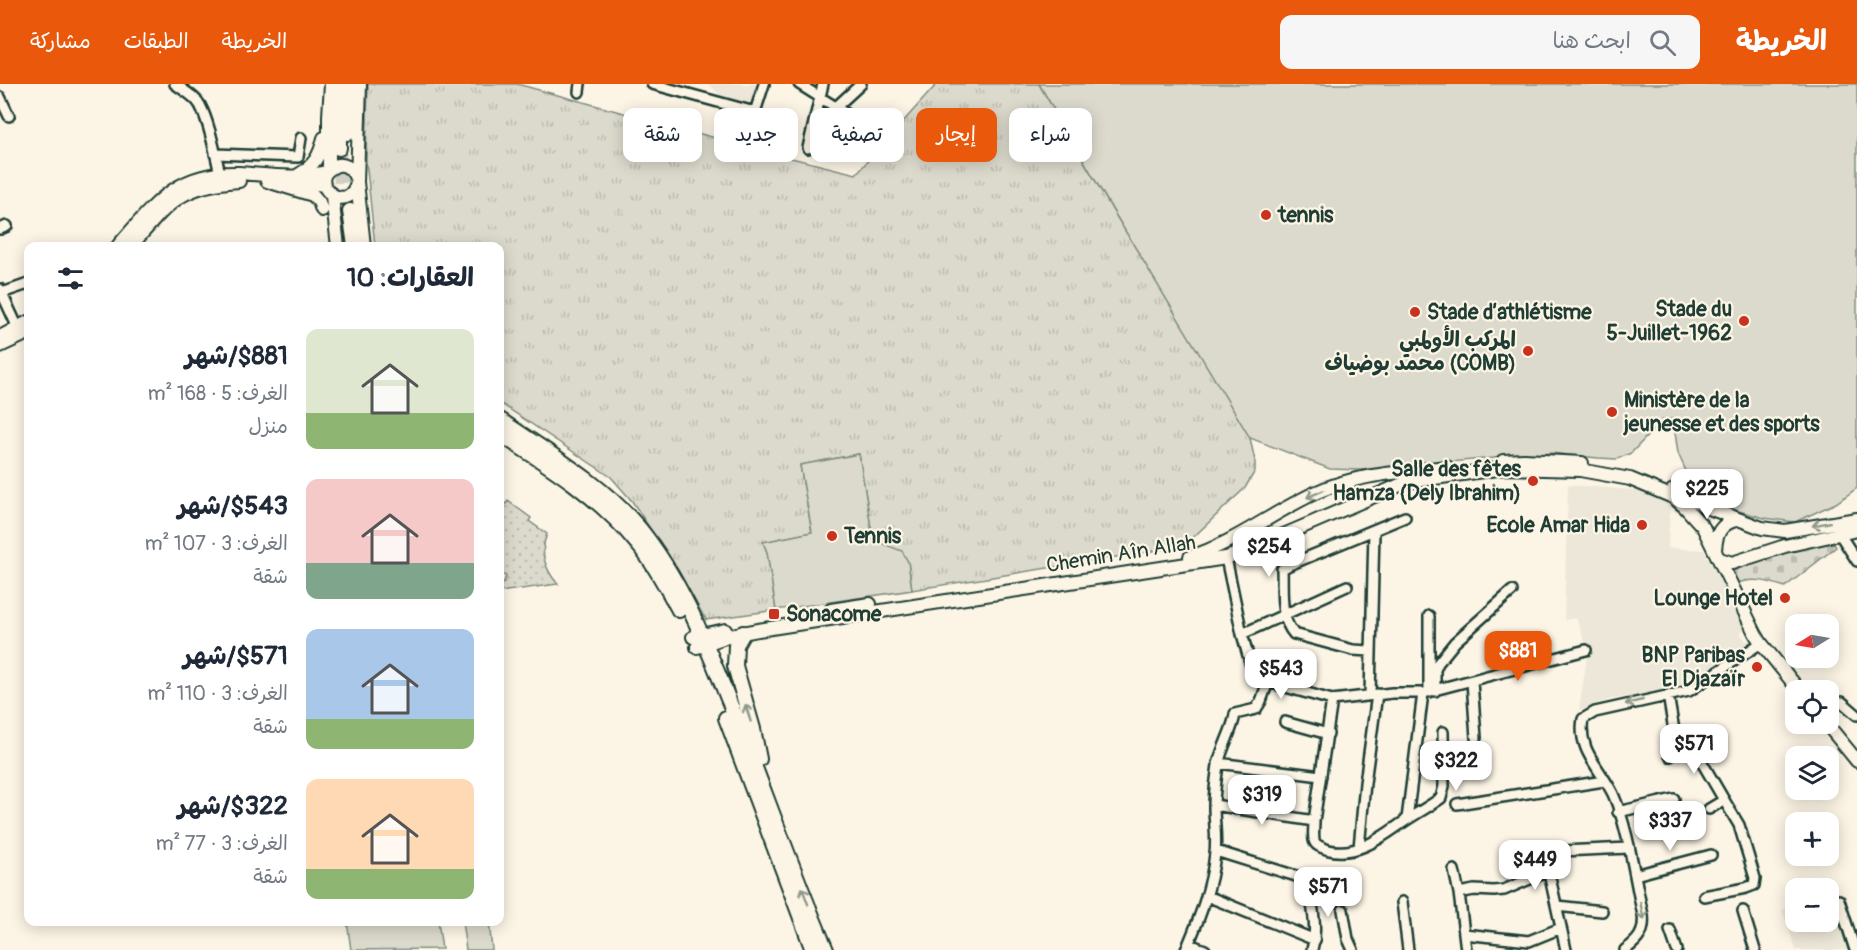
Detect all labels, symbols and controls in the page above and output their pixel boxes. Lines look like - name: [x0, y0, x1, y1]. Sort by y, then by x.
- search box: [1280, 15, 1700, 69]
- text: الخريطة: [1736, 24, 1827, 59]
- icon: search: [1646, 26, 1679, 59]
- text: ابحث هنا: [1553, 27, 1631, 55]
- text: مشاركة: [30, 28, 91, 55]
- text: الطبقات: [124, 28, 189, 55]
- text: الخريطة: [222, 28, 287, 55]
- chip: شقة: [623, 108, 702, 162]
- chip: جديد: [714, 108, 798, 162]
- chip: تصفية: [810, 108, 904, 162]
- chip: إيجار: [916, 108, 997, 162]
- chip: شراء: [1009, 108, 1092, 162]
- place label: tennis: [1277, 202, 1334, 229]
- marker: tennis: [1259, 208, 1273, 222]
- icon: filters: [54, 262, 87, 295]
- text: العقارات: 10: [346, 262, 474, 294]
- place label: Stade du 5-Juillet-1962: [1607, 296, 1732, 347]
- place label: Stade d’athlétisme: [1427, 299, 1592, 326]
- marker: Stade d’athlétisme: [1408, 305, 1422, 319]
- marker: Stade du 5-Juillet-1962: [1737, 314, 1751, 328]
- place label: المركب الأولمبي محمد بوضياف (COMB): [1324, 325, 1516, 377]
- text: $881/شهر: [185, 340, 288, 372]
- marker: المركب الأولمبي محمد بوضياف (COMB): [1521, 344, 1535, 358]
- icon: home: [354, 353, 426, 425]
- text: الغرف: 5 · 168 m²: [148, 381, 288, 406]
- place label: Ministère de la jeunesse et des sports: [1623, 387, 1820, 438]
- marker: Ministère de la jeunesse et des sports: [1605, 405, 1619, 419]
- text: منزل: [249, 414, 288, 439]
- place label: Salle des fêtes Hamza (Dely Ibrahim): [1332, 456, 1522, 507]
- pin: $225: [1671, 469, 1743, 520]
- marker: Salle des fêtes Hamza (Dely Ibrahim): [1526, 474, 1540, 488]
- text: $225: [1685, 476, 1729, 501]
- one-way arrow: [1306, 488, 1324, 500]
- text: $543/شهر: [178, 490, 288, 522]
- icon: home: [354, 503, 426, 575]
- place label: Ecole Amar Hida: [1486, 512, 1630, 539]
- marker: Ecole Amar Hida: [1635, 518, 1649, 532]
- one-way arrow: [1812, 519, 1831, 530]
- place label: Tennis: [843, 523, 902, 550]
- pin: $254: [1233, 527, 1305, 578]
- marker: Tennis: [825, 529, 839, 543]
- street label: Chemin Aîn Allah: [1044, 529, 1198, 579]
- text: الغرف: 3 · 107 m²: [145, 531, 288, 556]
- text: $254: [1247, 534, 1291, 559]
- text: شقة: [253, 564, 288, 589]
- place label: Lounge Hotel: [1654, 585, 1773, 612]
- marker: Lounge Hotel: [1778, 591, 1792, 605]
- place label: Sonacome: [786, 601, 882, 628]
- marker: Sonacome: [767, 607, 781, 621]
- north arrow: [1785, 614, 1839, 668]
- map controls: [1785, 614, 1839, 932]
- pin: $881: [1482, 631, 1554, 682]
- text: $881: [1499, 638, 1537, 663]
- text: $571/شهر: [183, 640, 288, 672]
- place label: BNP Paribas El Djazaïr: [1642, 642, 1746, 693]
- pin: $543: [1245, 649, 1317, 700]
- icon: home: [354, 653, 426, 725]
- text: $543: [1259, 656, 1303, 681]
- marker: BNP Paribas El Djazaïr: [1750, 660, 1764, 674]
- button: locate: [1785, 680, 1839, 734]
- text: الغرف: 3 · 110 m²: [148, 681, 288, 706]
- one-way arrow: [1625, 697, 1645, 708]
- one-way arrow: [742, 704, 753, 723]
- text: شقة: [253, 714, 288, 739]
- pin: $571: [1658, 724, 1730, 775]
- text: $571: [1674, 731, 1714, 756]
- pin: $322: [1420, 741, 1492, 792]
- button: layers: [1785, 746, 1839, 800]
- text: $322: [1434, 748, 1478, 773]
- pin: $319: [1226, 775, 1298, 826]
- text: $319: [1242, 782, 1282, 807]
- text: $322/شهر: [178, 790, 288, 822]
- pin: $337: [1634, 801, 1706, 852]
- icon: home: [354, 803, 426, 875]
- text: $337: [1648, 808, 1692, 833]
- button: +: [1785, 812, 1839, 866]
- text: الغرف: 3 · 77 m²: [156, 831, 288, 856]
- pin: $449: [1499, 840, 1571, 891]
- text: $449: [1513, 847, 1557, 872]
- text: شقة: [253, 864, 288, 889]
- pin: $571: [1292, 867, 1364, 918]
- text: $571: [1308, 874, 1348, 899]
- button: −: [1785, 878, 1839, 932]
- one-way arrow: [798, 887, 809, 905]
- one-way arrow: [1637, 900, 1648, 920]

